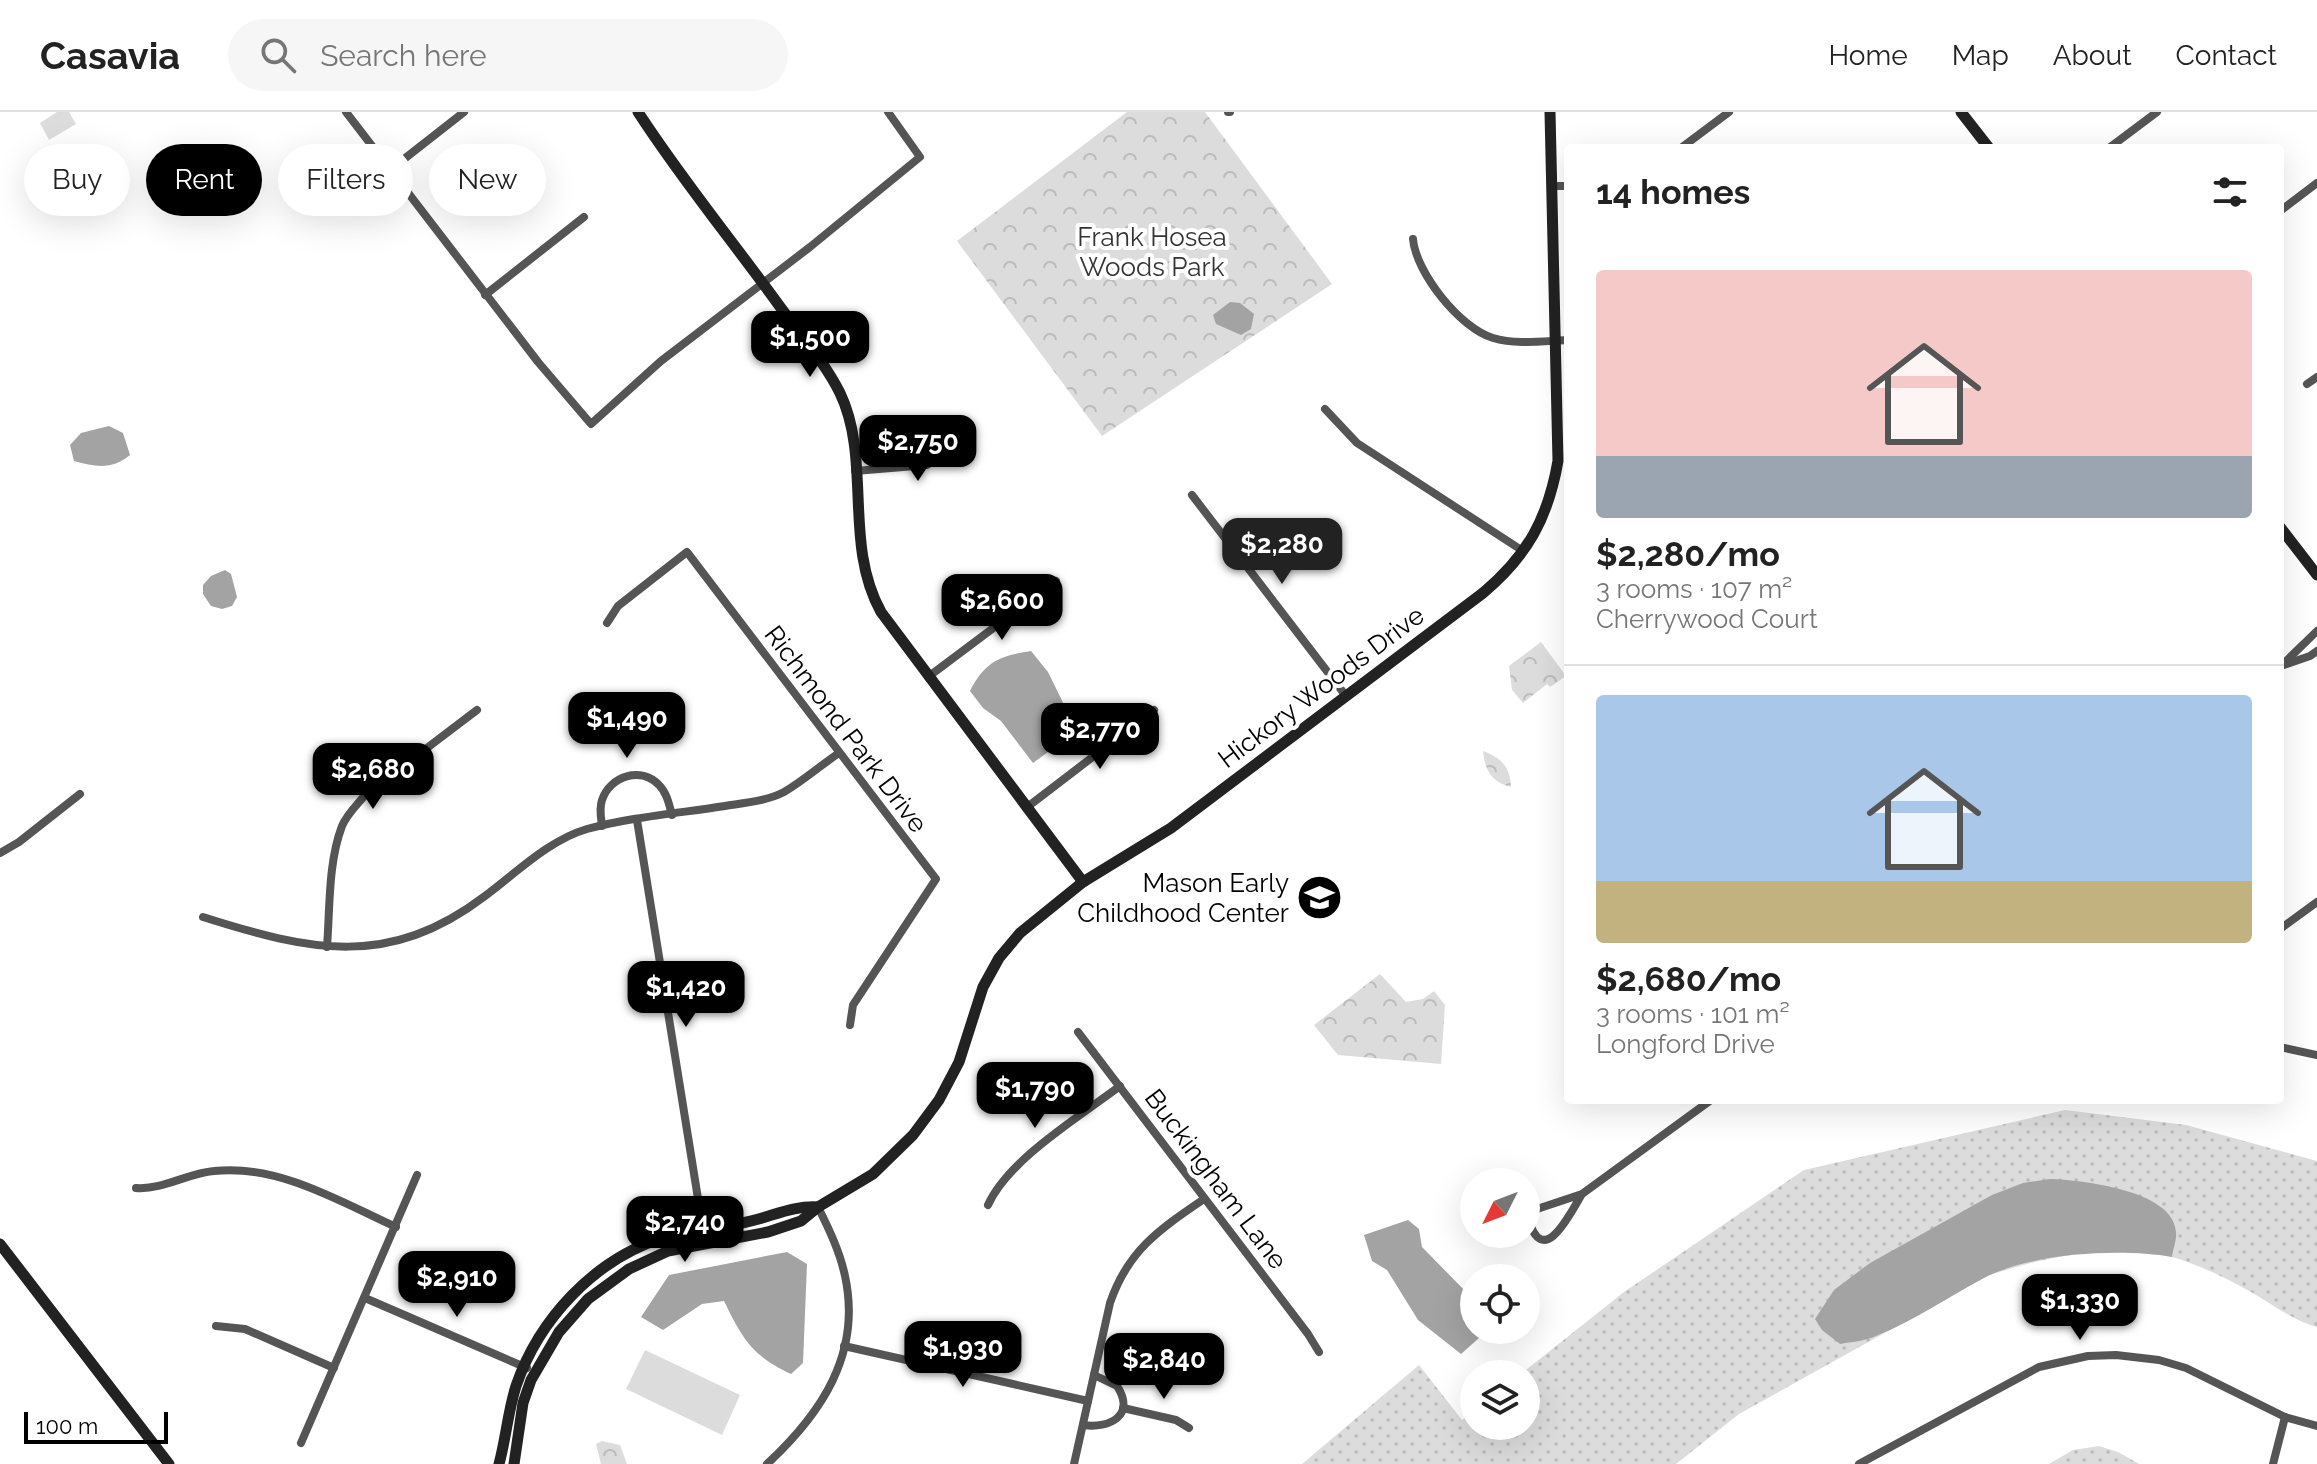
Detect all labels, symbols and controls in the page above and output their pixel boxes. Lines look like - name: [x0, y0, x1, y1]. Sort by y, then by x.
- search box: [228, 19, 788, 91]
- text: Casavia: [40, 33, 180, 78]
- icon: search: [256, 33, 300, 77]
- text: Search here: [320, 38, 487, 73]
- text: Home: [1828, 39, 1908, 72]
- text: Map: [1952, 39, 2009, 72]
- text: About: [2053, 39, 2132, 72]
- text: Contact: [2176, 39, 2277, 72]
- chip: Buy: [24, 144, 130, 216]
- chip: Rent: [146, 144, 262, 216]
- chip: Filters: [278, 144, 413, 216]
- chip: New: [429, 144, 546, 216]
- icon: filters: [2208, 170, 2252, 214]
- text: 14 homes: [1596, 172, 1750, 212]
- park label: Frank Hosea Woods Park: [1077, 222, 1227, 282]
- pin: $1,500: [745, 311, 875, 379]
- text: $1,500: [769, 322, 851, 352]
- icon: home: [1852, 322, 1996, 466]
- pin: $2,750: [853, 415, 983, 483]
- text: $2,750: [877, 426, 959, 456]
- pin: $2,280: [1217, 518, 1347, 586]
- text: $2,280: [1240, 529, 1324, 559]
- text: $2,280/mo: [1596, 534, 1780, 574]
- pin: $2,600: [937, 574, 1067, 642]
- text: 3 rooms · 107 m²: [1596, 574, 1792, 604]
- text: $2,600: [960, 585, 1044, 615]
- street label: Hickory Woods Drive: [1212, 600, 1430, 774]
- text: Cherrywood Court: [1596, 604, 1818, 634]
- street label: Richmond Park Drive: [758, 620, 934, 838]
- pin: $1,490: [562, 692, 692, 760]
- text: $1,490: [586, 703, 668, 733]
- pin: $2,770: [1035, 703, 1165, 771]
- text: $2,770: [1059, 714, 1141, 744]
- pin: $2,680: [308, 743, 438, 811]
- icon: home: [1852, 747, 1996, 891]
- text: $2,680: [331, 754, 415, 784]
- place label: Mason Early Childhood Center: [1077, 868, 1289, 928]
- school or university icon: Mason Early Childhood Center: [1296, 874, 1344, 922]
- text: $2,680/mo: [1596, 959, 1781, 999]
- pin: $1,420: [621, 961, 751, 1029]
- text: $1,420: [646, 972, 726, 1002]
- text: 3 rooms · 101 m²: [1596, 999, 1790, 1029]
- text: Longford Drive: [1596, 1029, 1775, 1059]
- pin: $1,790: [970, 1062, 1100, 1130]
- text: $1,790: [995, 1073, 1075, 1103]
- street label: Buckingham Lane: [1139, 1083, 1293, 1275]
- north arrow: [1460, 1168, 1540, 1248]
- map controls: [1460, 1168, 1540, 1440]
- pin: $2,740: [620, 1196, 750, 1264]
- text: $2,740: [644, 1207, 726, 1237]
- pin: $2,910: [392, 1251, 522, 1319]
- text: $2,910: [416, 1262, 498, 1292]
- button: locate: [1460, 1264, 1540, 1344]
- pin: $1,330: [2015, 1274, 2145, 1342]
- text: $1,330: [2040, 1285, 2120, 1315]
- pin: $1,930: [898, 1321, 1028, 1389]
- text: $1,930: [922, 1332, 1004, 1362]
- pin: $2,840: [1099, 1333, 1229, 1401]
- text: $2,840: [1122, 1344, 1206, 1374]
- button: layers: [1460, 1360, 1540, 1440]
- scale bar: [24, 1408, 168, 1444]
- text: 100 m: [36, 1413, 98, 1439]

